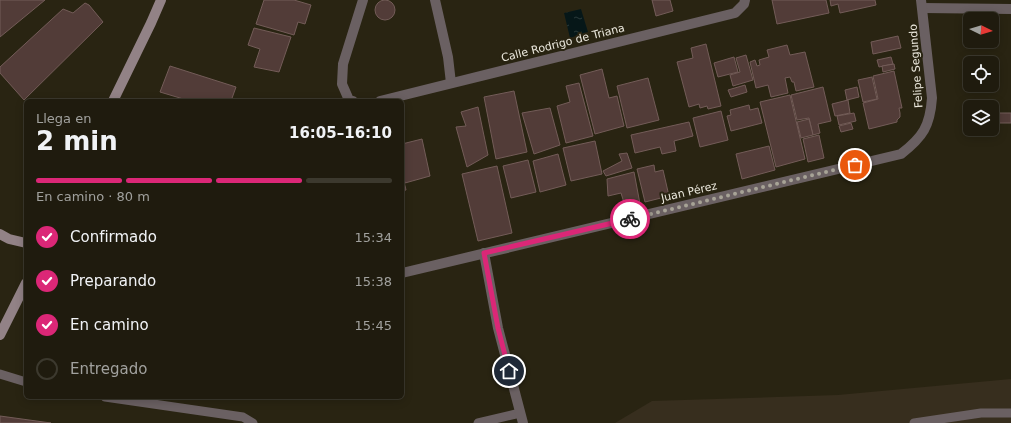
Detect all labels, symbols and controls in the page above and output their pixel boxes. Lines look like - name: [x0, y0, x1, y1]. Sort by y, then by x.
- north arrow: [963, 12, 999, 48]
- map controls: [963, 12, 999, 136]
- street label: Calle Rodrigo de Triana: [500, 21, 626, 65]
- street label: Felipe Segundo: [907, 23, 925, 108]
- button: locate: [963, 56, 999, 92]
- button: layers: [963, 100, 999, 136]
- text: Llega en: [36, 111, 91, 126]
- text: 16:05–16:10: [289, 124, 392, 142]
- text: 2 min: [36, 126, 118, 156]
- pin: [838, 148, 872, 182]
- icon: bag: [844, 154, 866, 176]
- street label: Juan Pérez: [659, 179, 719, 205]
- text: En camino · 80 m: [36, 189, 150, 204]
- courier: [610, 199, 650, 239]
- icon: bike: [619, 208, 641, 230]
- icon: check: [36, 226, 58, 248]
- text: Confirmado: [70, 228, 157, 246]
- text: 15:34: [355, 230, 392, 245]
- icon: check: [36, 270, 58, 292]
- text: Preparando: [70, 272, 156, 290]
- text: 15:38: [355, 274, 392, 289]
- icon: check: [36, 314, 58, 336]
- text: En camino: [70, 316, 149, 334]
- text: 15:45: [355, 318, 392, 333]
- pin: [492, 354, 526, 388]
- text: Entregado: [70, 360, 147, 378]
- icon: home: [498, 360, 520, 382]

